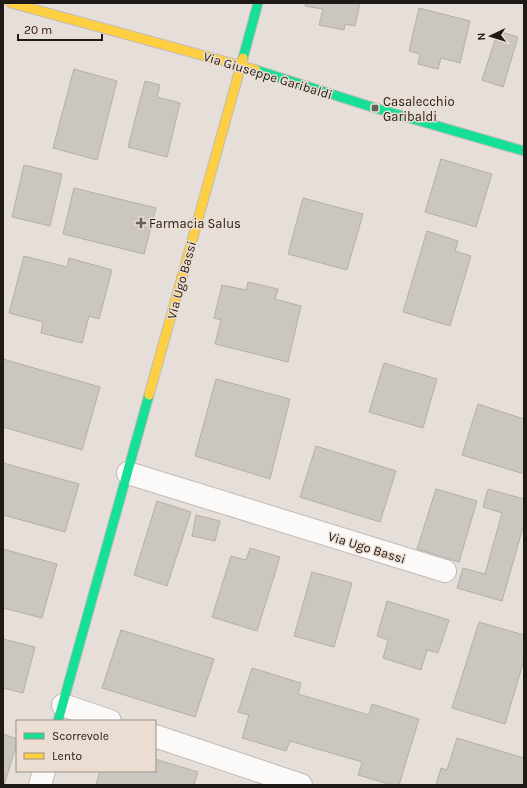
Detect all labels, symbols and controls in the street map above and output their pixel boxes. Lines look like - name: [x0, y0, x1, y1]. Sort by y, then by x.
- scale bar: [18, 16, 102, 42]
- north arrow: [471, 16, 511, 56]
- text: 20 m: [24, 23, 52, 37]
- text: N: [475, 32, 488, 41]
- street label: Via Giuseppe Garibaldi: [201, 49, 334, 102]
- place label: Casalecchio Garibaldi: [383, 94, 455, 124]
- marker: Casalecchio Garibaldi: [370, 103, 380, 113]
- place label: Farmacia Salus: [149, 216, 241, 231]
- marker: Farmacia Salus: [136, 218, 146, 228]
- street label: Via Ugo Bassi: [164, 239, 199, 321]
- street label: Via Ugo Bassi: [326, 529, 407, 566]
- legend: [16, 720, 156, 772]
- text: Scorrevole: [52, 729, 109, 743]
- text: Lento: [52, 749, 82, 763]

